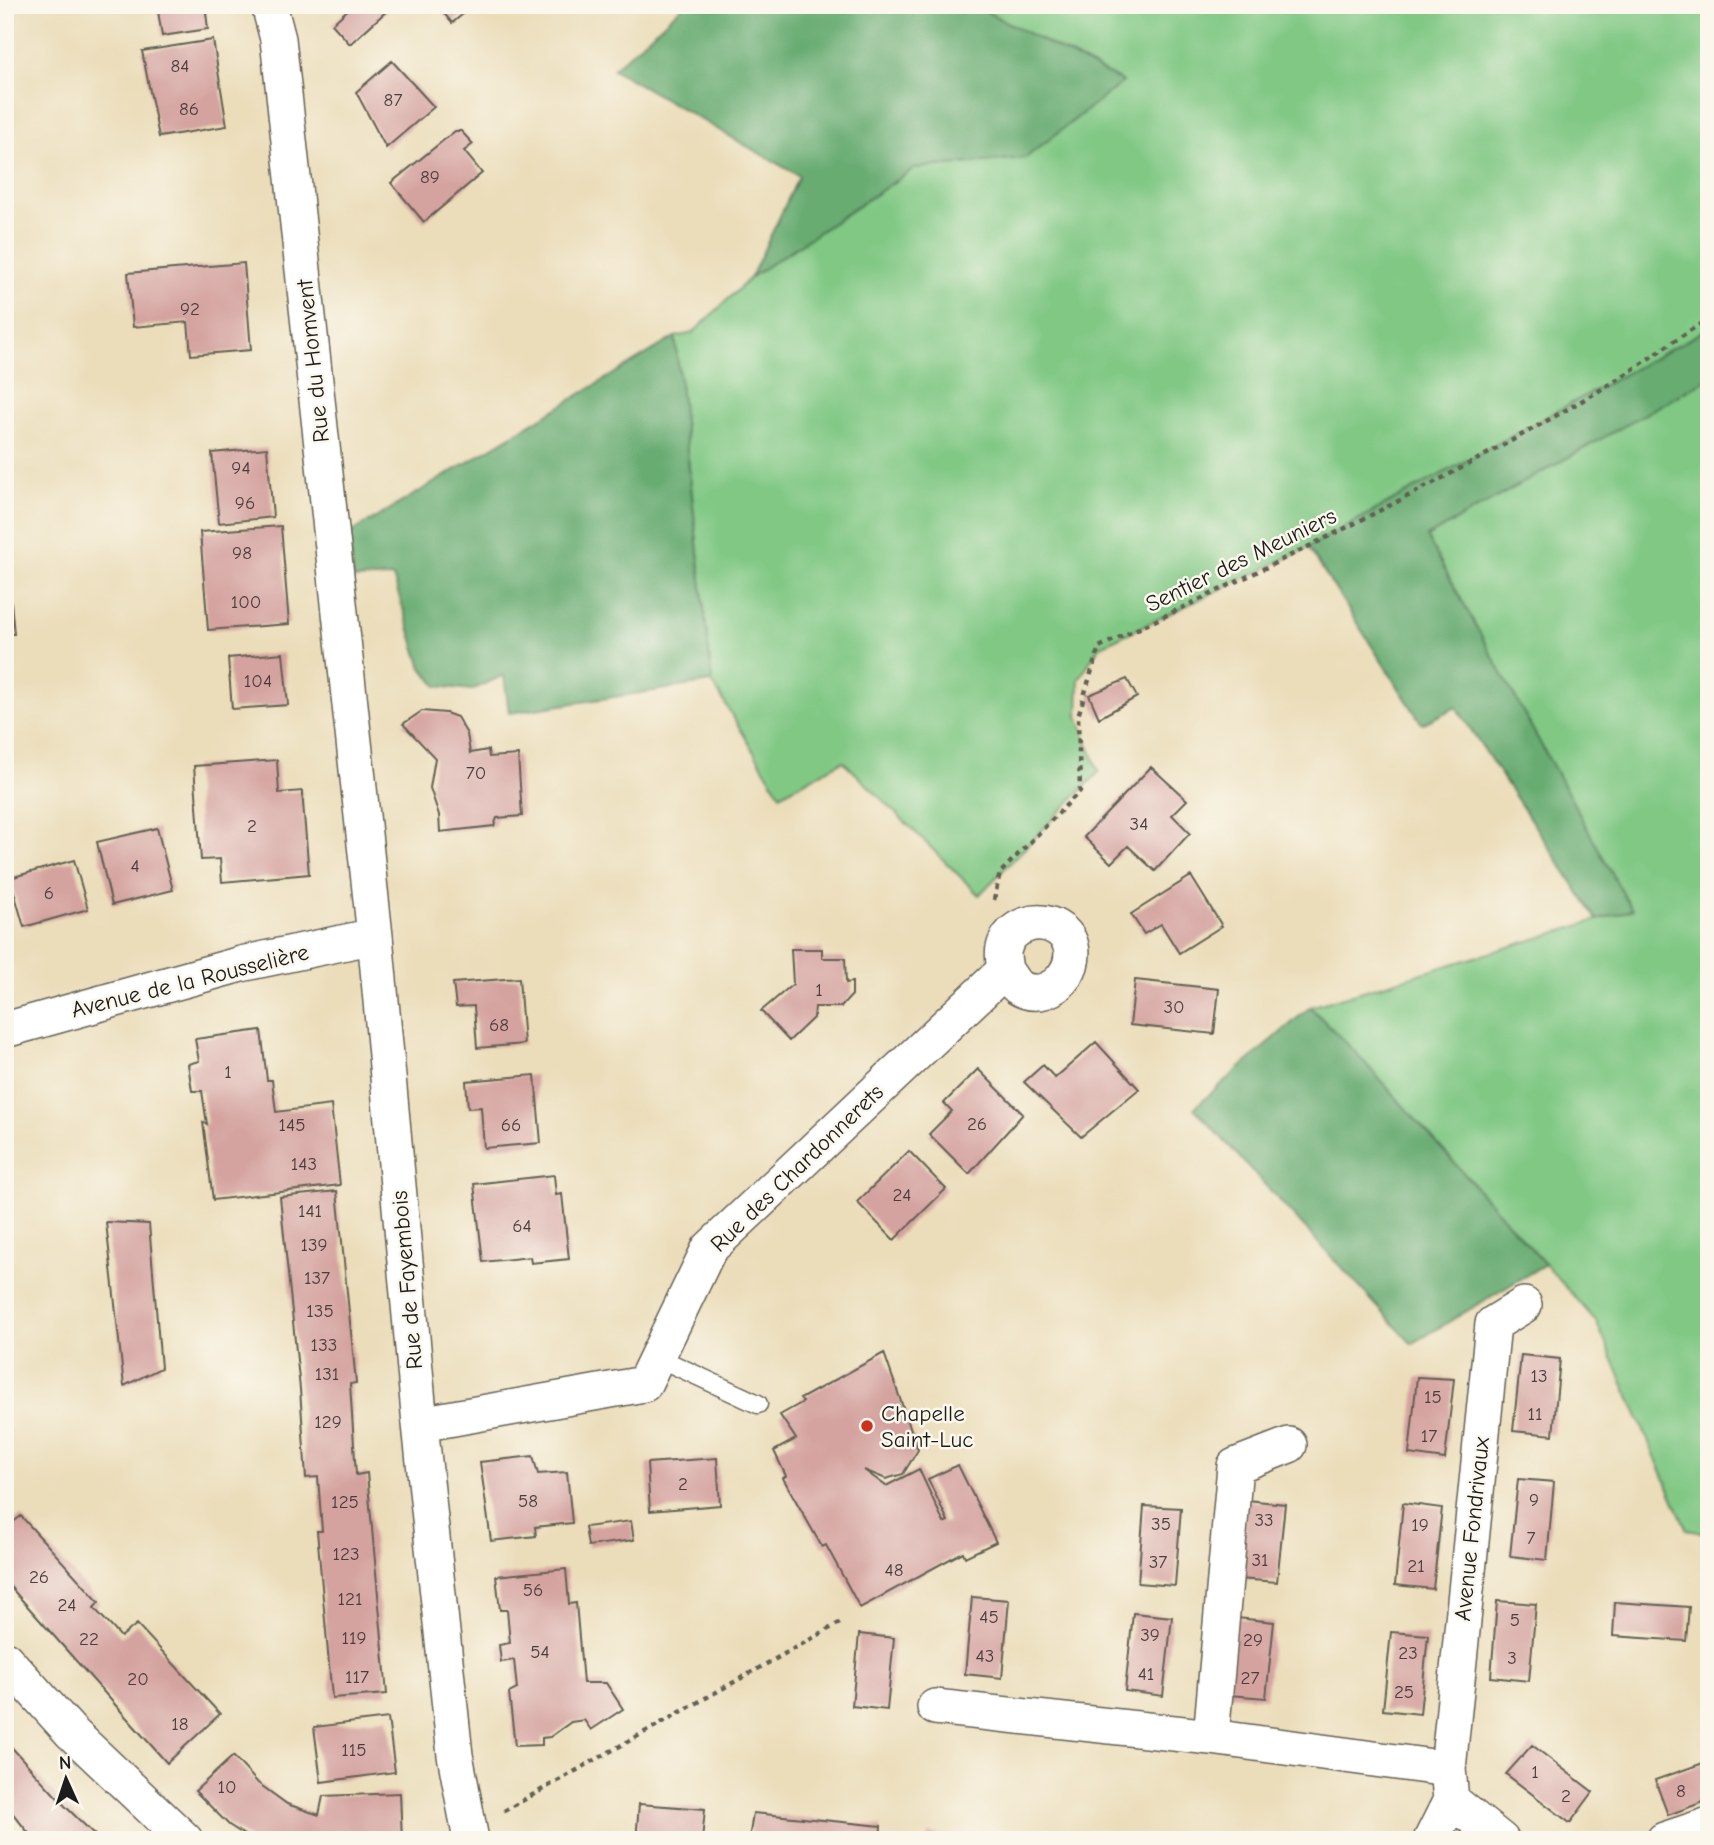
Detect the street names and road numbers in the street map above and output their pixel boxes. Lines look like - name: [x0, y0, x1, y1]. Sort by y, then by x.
- street label: Rue du Homvent: [291, 277, 335, 444]
- street label: Sentier des Meuniers: [1141, 502, 1341, 618]
- street label: Avenue de la Rousselière: [69, 938, 311, 1024]
- street label: Rue des Chardonnerets: [705, 1078, 889, 1258]
- street label: Rue de Fayembois: [386, 1189, 428, 1371]
- street label: Avenue Fondrivaux: [1449, 1436, 1495, 1622]

